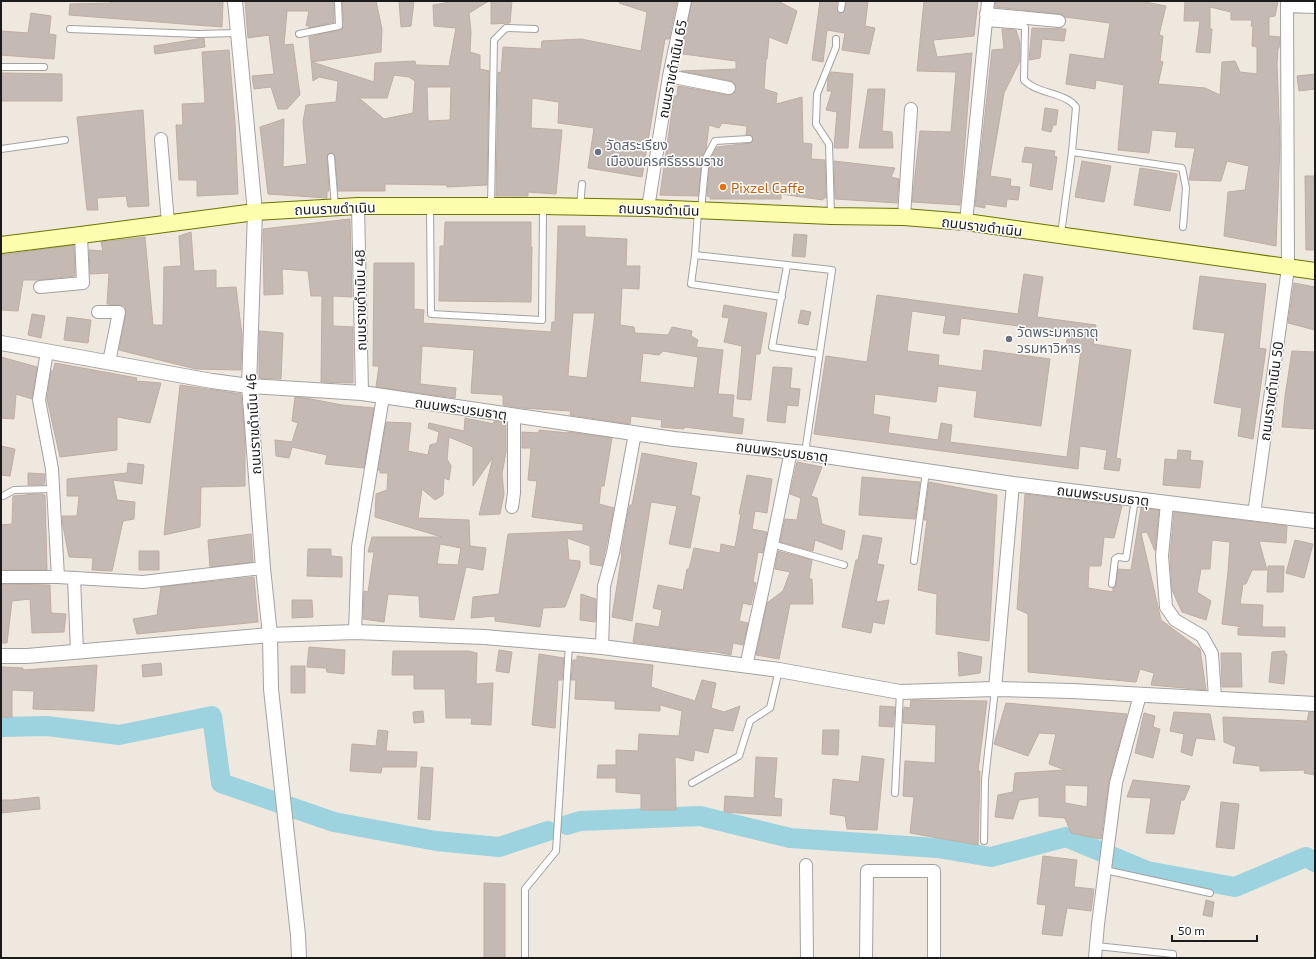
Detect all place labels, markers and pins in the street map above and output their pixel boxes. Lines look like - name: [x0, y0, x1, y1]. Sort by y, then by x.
- place label: วัดสระเรียง เมืองนครศรีธรรมราช: [606, 136, 724, 169]
- marker: วัดสระเรียง เมืองนครศรีธรรมราช: [593, 147, 603, 157]
- place label: Pixzel Caffe: [731, 179, 805, 196]
- marker: Pixzel Caffe: [718, 182, 728, 192]
- place label: วัดพระมหาธาตุ วรมหาวิหาร: [1017, 323, 1099, 356]
- marker: วัดพระมหาธาตุ วรมหาวิหาร: [1004, 334, 1014, 344]

